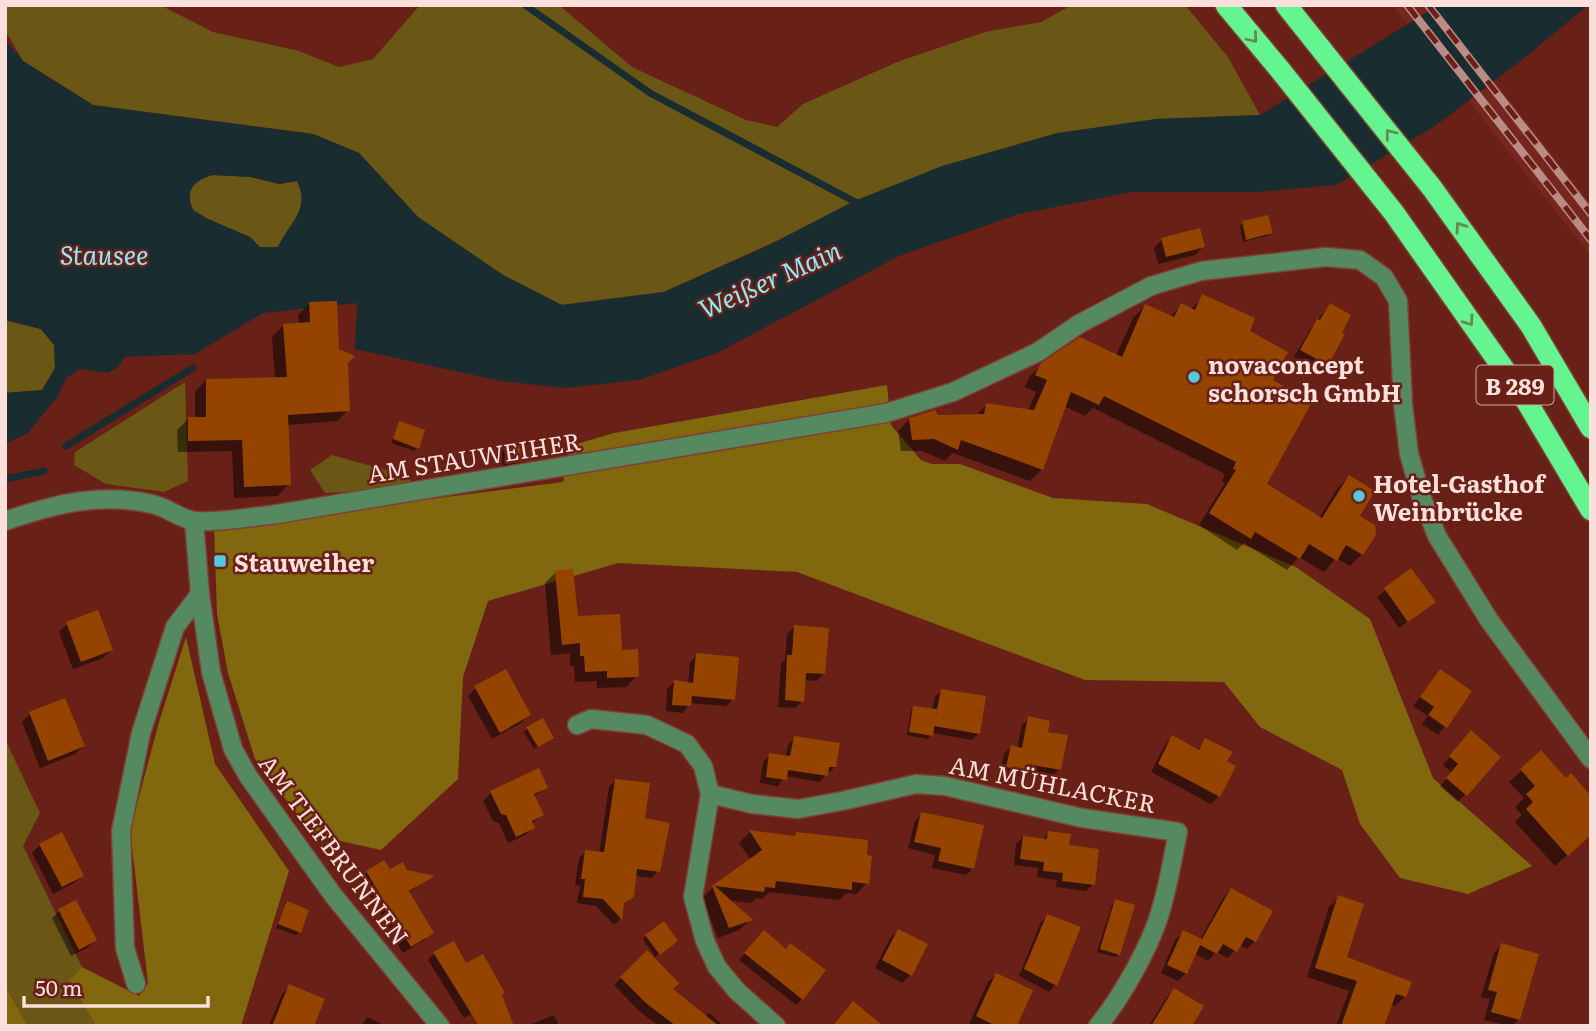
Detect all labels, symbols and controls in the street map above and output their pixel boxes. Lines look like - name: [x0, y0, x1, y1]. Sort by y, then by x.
- one-way arrow: [1245, 30, 1257, 43]
- one-way arrow: [1385, 130, 1398, 142]
- one-way arrow: [1456, 222, 1468, 235]
- water label: Weißer Main: [691, 229, 847, 327]
- water label: Stausee: [60, 234, 148, 273]
- one-way arrow: [1461, 313, 1473, 326]
- place label: novaconcept schorsch GmbH: [1208, 346, 1401, 409]
- road number: B 289: [1476, 366, 1554, 404]
- marker: novaconcept schorsch GmbH: [1186, 369, 1202, 385]
- street label: AM STAUWEIHER: [365, 422, 583, 490]
- place label: Hotel-Gasthof Weinbrücke: [1373, 465, 1547, 528]
- marker: Hotel-Gasthof Weinbrücke: [1351, 488, 1367, 504]
- place label: Stauweiher: [234, 544, 374, 579]
- marker: Stauweiher: [212, 553, 228, 569]
- street label: AM TIEFBRUNNEN: [252, 746, 418, 952]
- street label: AM MÜHLACKER: [947, 746, 1159, 820]
- scale bar: [24, 964, 208, 1008]
- text: 50 m: [35, 971, 82, 1002]

